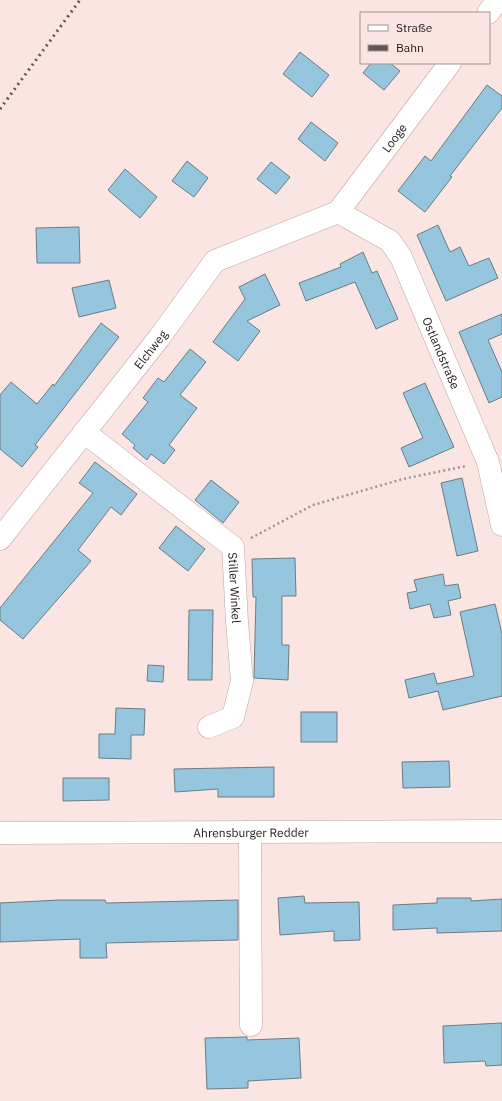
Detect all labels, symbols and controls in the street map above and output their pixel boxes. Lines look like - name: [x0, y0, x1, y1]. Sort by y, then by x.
- legend: [360, 12, 490, 64]
- text: Straße: [396, 20, 433, 35]
- text: Bahn: [396, 40, 424, 55]
- street label: Looge: [378, 120, 410, 155]
- street label: Ostlandstraße: [420, 314, 464, 392]
- street label: Elchweg: [130, 326, 170, 372]
- street label: Stiller Winkel: [226, 552, 245, 624]
- street label: Ahrensburger Redder: [193, 824, 309, 840]

